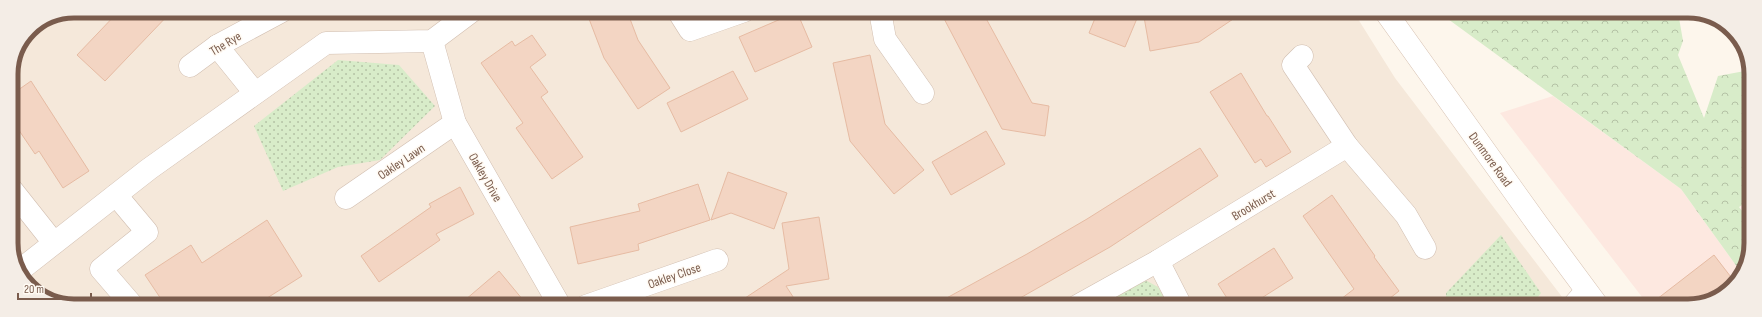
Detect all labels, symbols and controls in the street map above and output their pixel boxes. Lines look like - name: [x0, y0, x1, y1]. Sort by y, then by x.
- street label: The Rye: [207, 28, 244, 59]
- street label: Dunmore Road: [1465, 129, 1515, 190]
- street label: Oakley Lawn: [375, 140, 428, 183]
- street label: Oakley Drive: [465, 150, 505, 205]
- street label: Brookhurst: [1229, 186, 1278, 224]
- street label: Oakley Close: [646, 259, 703, 292]
- scale bar: [18, 275, 91, 301]
- text: 20 m: [24, 282, 44, 297]

